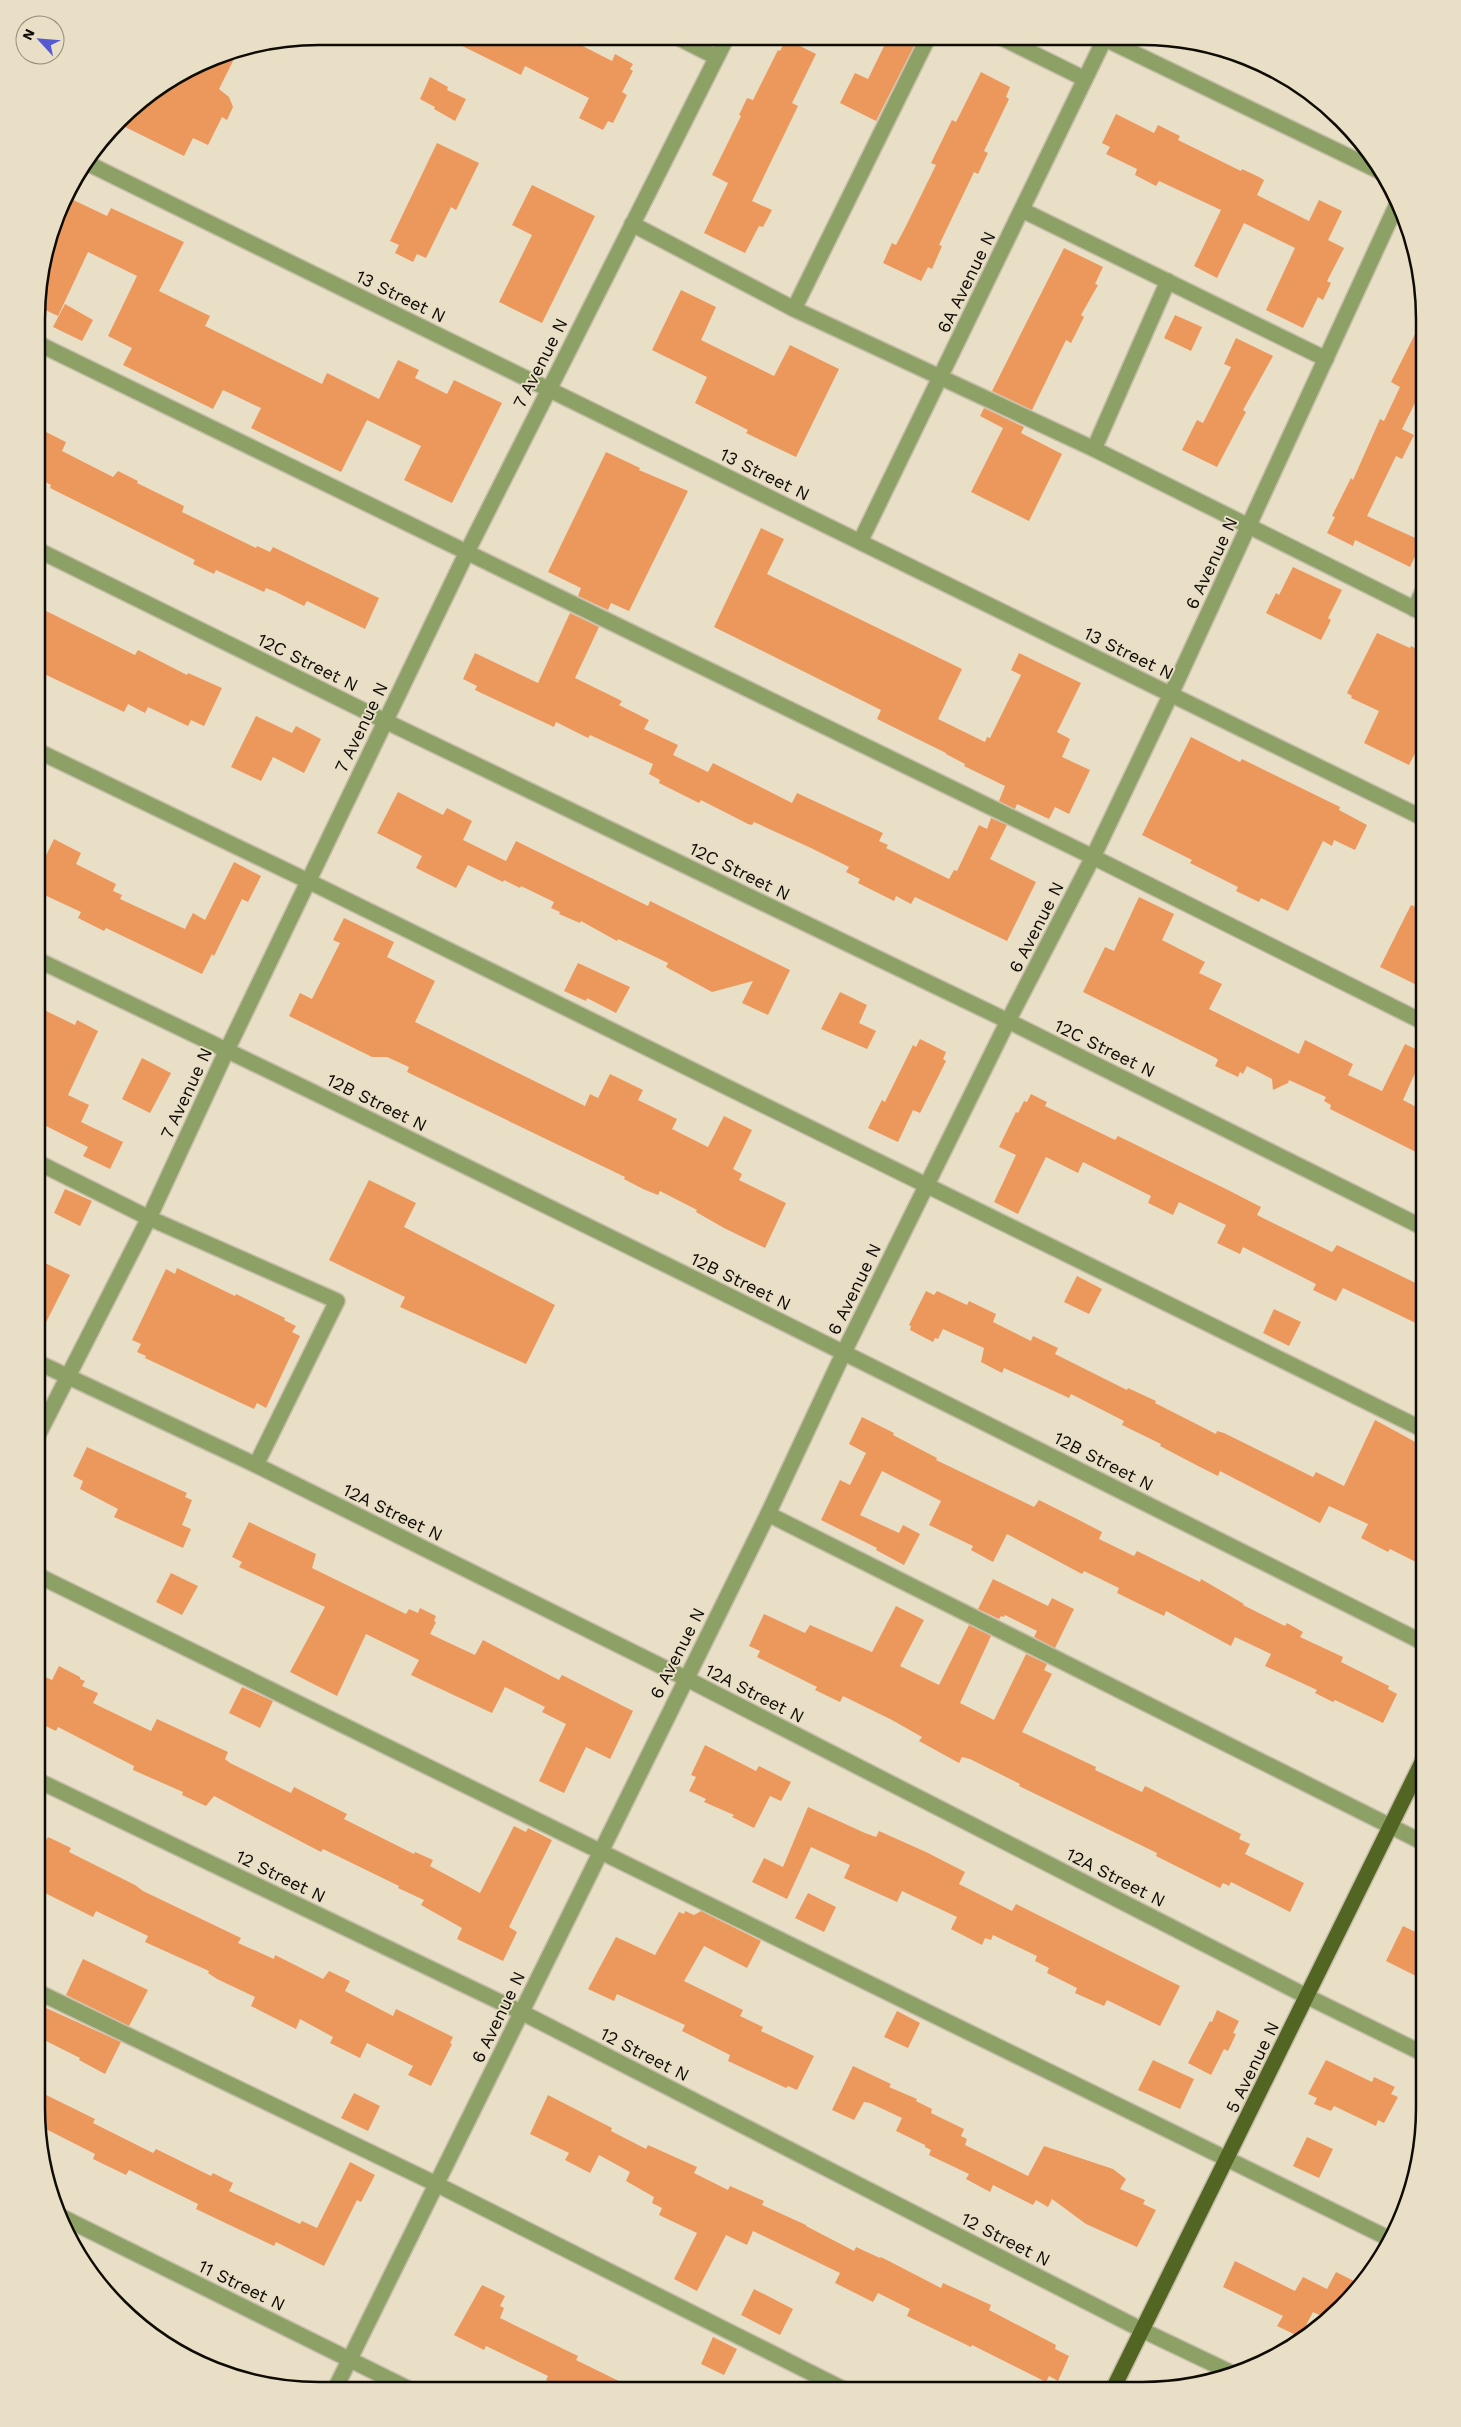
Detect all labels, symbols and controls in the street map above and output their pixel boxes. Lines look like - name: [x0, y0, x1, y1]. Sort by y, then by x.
- north arrow: [15, 15, 65, 65]
- text: N: [19, 26, 38, 42]
- street label: 6A Avenue N: [932, 228, 1000, 336]
- street label: 13 Street N: [353, 265, 449, 327]
- street label: 7 Avenue N: [508, 315, 572, 411]
- street label: 13 Street N: [717, 443, 813, 505]
- street label: 6 Avenue N: [1180, 514, 1242, 612]
- street label: 13 Street N: [1081, 622, 1177, 684]
- street label: 12C Street N: [254, 629, 362, 695]
- street label: 7 Avenue N: [330, 678, 392, 776]
- street label: 12C Street N: [686, 838, 794, 904]
- street label: 6 Avenue N: [1004, 878, 1068, 976]
- street label: 12C Street N: [1051, 1015, 1159, 1081]
- street label: 7 Avenue N: [156, 1044, 216, 1142]
- street label: 12B Street N: [323, 1069, 431, 1135]
- street label: 6 Avenue N: [823, 1240, 885, 1338]
- street label: 12B Street N: [687, 1248, 795, 1314]
- street label: 12B Street N: [1051, 1427, 1157, 1495]
- street label: 12A Street N: [340, 1479, 446, 1545]
- street label: 6 Avenue N: [645, 1604, 709, 1702]
- street label: 12A Street N: [702, 1659, 808, 1727]
- street label: 12A Street N: [1063, 1843, 1169, 1911]
- street label: 12 Street N: [233, 1845, 329, 1907]
- street label: 6 Avenue N: [467, 1968, 529, 2066]
- street label: 5 Avenue N: [1221, 2018, 1283, 2116]
- street label: 12 Street N: [597, 2023, 693, 2085]
- street label: 12 Street N: [958, 2208, 1054, 2270]
- street label: 11 Street N: [195, 2255, 289, 2315]

